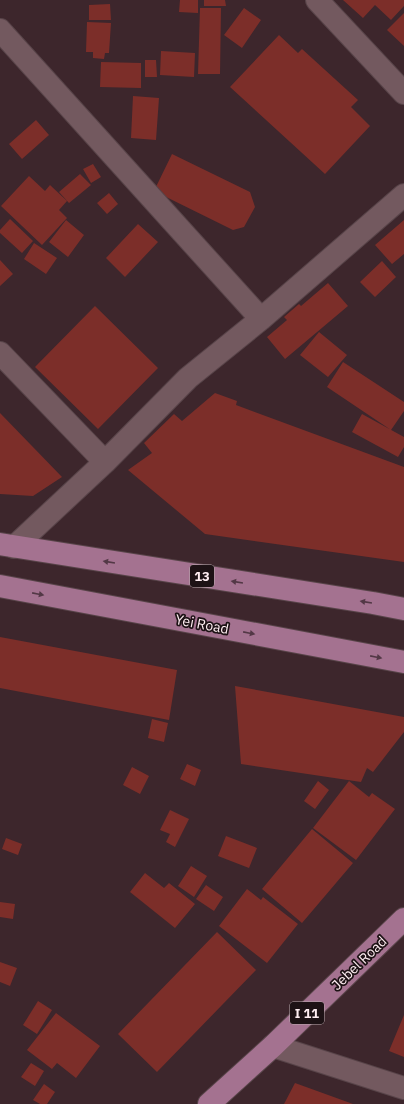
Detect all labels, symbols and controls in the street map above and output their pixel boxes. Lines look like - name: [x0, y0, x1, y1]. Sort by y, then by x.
- one-way arrow: [103, 559, 115, 565]
- road number: 13: [190, 565, 214, 587]
- one-way arrow: [231, 579, 243, 585]
- one-way arrow: [32, 591, 44, 597]
- one-way arrow: [360, 599, 372, 605]
- street label: Yei Road: [174, 610, 230, 638]
- one-way arrow: [243, 630, 255, 636]
- one-way arrow: [370, 654, 383, 660]
- street label: Jebel Road: [328, 932, 390, 994]
- road number: I 11: [290, 1002, 324, 1024]

